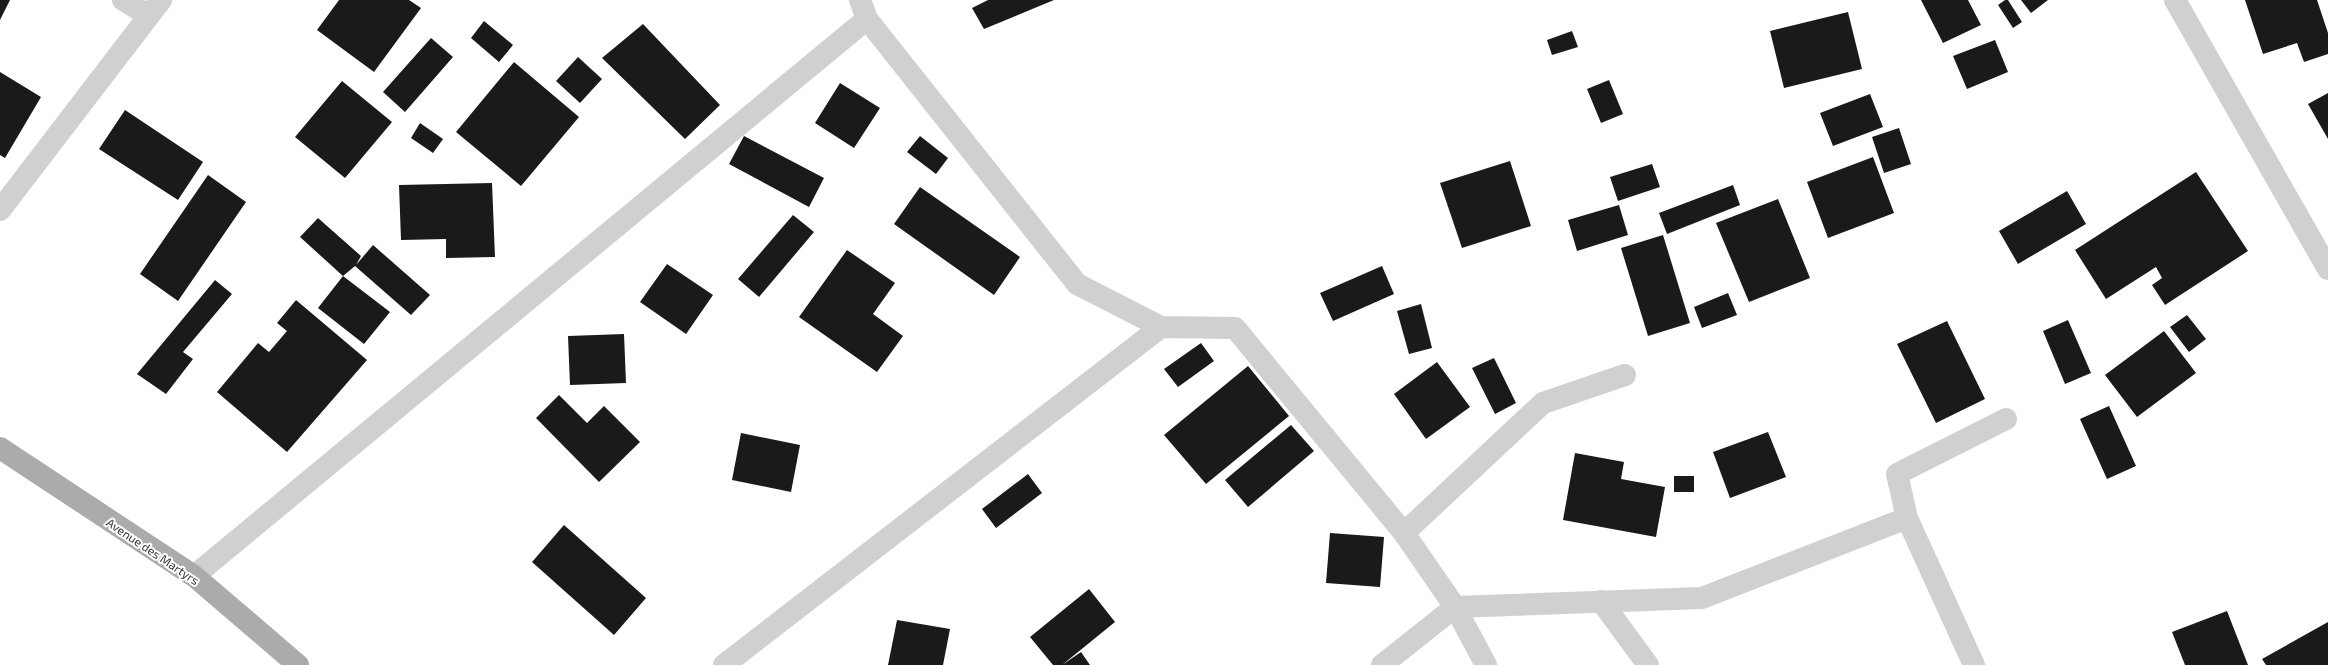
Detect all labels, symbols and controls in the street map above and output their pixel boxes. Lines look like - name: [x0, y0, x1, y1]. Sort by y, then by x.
- street label: Avenue des Martyrs: [104, 515, 202, 587]

